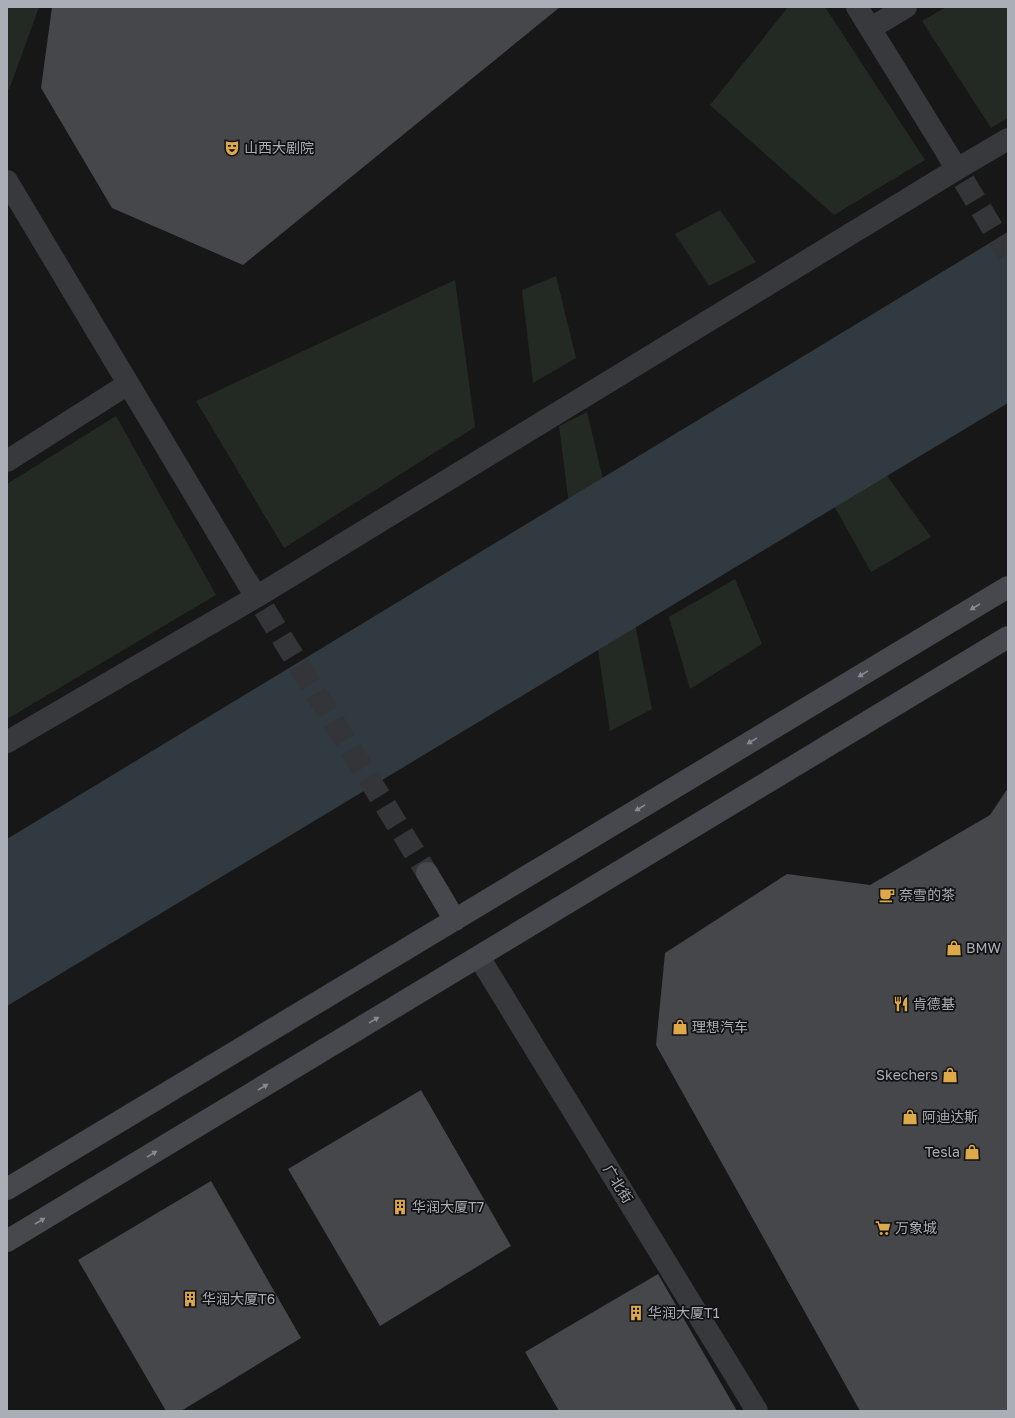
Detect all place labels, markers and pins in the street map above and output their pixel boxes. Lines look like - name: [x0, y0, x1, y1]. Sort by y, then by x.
- theatre icon: 山西大剧院: [223, 139, 241, 157]
- place label: 山西大剧院: [244, 139, 314, 156]
- cafe icon: 奈雪的茶: [878, 886, 896, 904]
- place label: 奈雪的茶: [899, 886, 955, 903]
- shop icon: BMW: [945, 939, 963, 957]
- place label: BMW: [966, 939, 1001, 956]
- restaurant icon: 肯德基: [892, 995, 910, 1013]
- place label: 肯德基: [913, 995, 955, 1012]
- shop icon: 理想汽车: [671, 1018, 689, 1036]
- place label: 理想汽车: [692, 1018, 748, 1035]
- place label: Skechers: [876, 1066, 938, 1083]
- shop icon: Skechers: [941, 1066, 959, 1084]
- shop icon: 阿迪达斯: [901, 1108, 919, 1126]
- place label: 阿迪达斯: [922, 1108, 978, 1125]
- place label: Tesla: [925, 1143, 960, 1160]
- shop icon: Tesla: [963, 1143, 981, 1161]
- building icon: 华润大厦T7: [391, 1198, 409, 1216]
- place label: 华润大厦T7: [412, 1198, 484, 1215]
- supermarket icon: 万象城: [874, 1219, 892, 1237]
- place label: 万象城: [895, 1219, 937, 1236]
- building icon: 华润大厦T6: [181, 1290, 199, 1308]
- place label: 华润大厦T6: [202, 1290, 275, 1307]
- building icon: 华润大厦T1: [627, 1304, 645, 1322]
- place label: 华润大厦T1: [648, 1304, 720, 1321]

